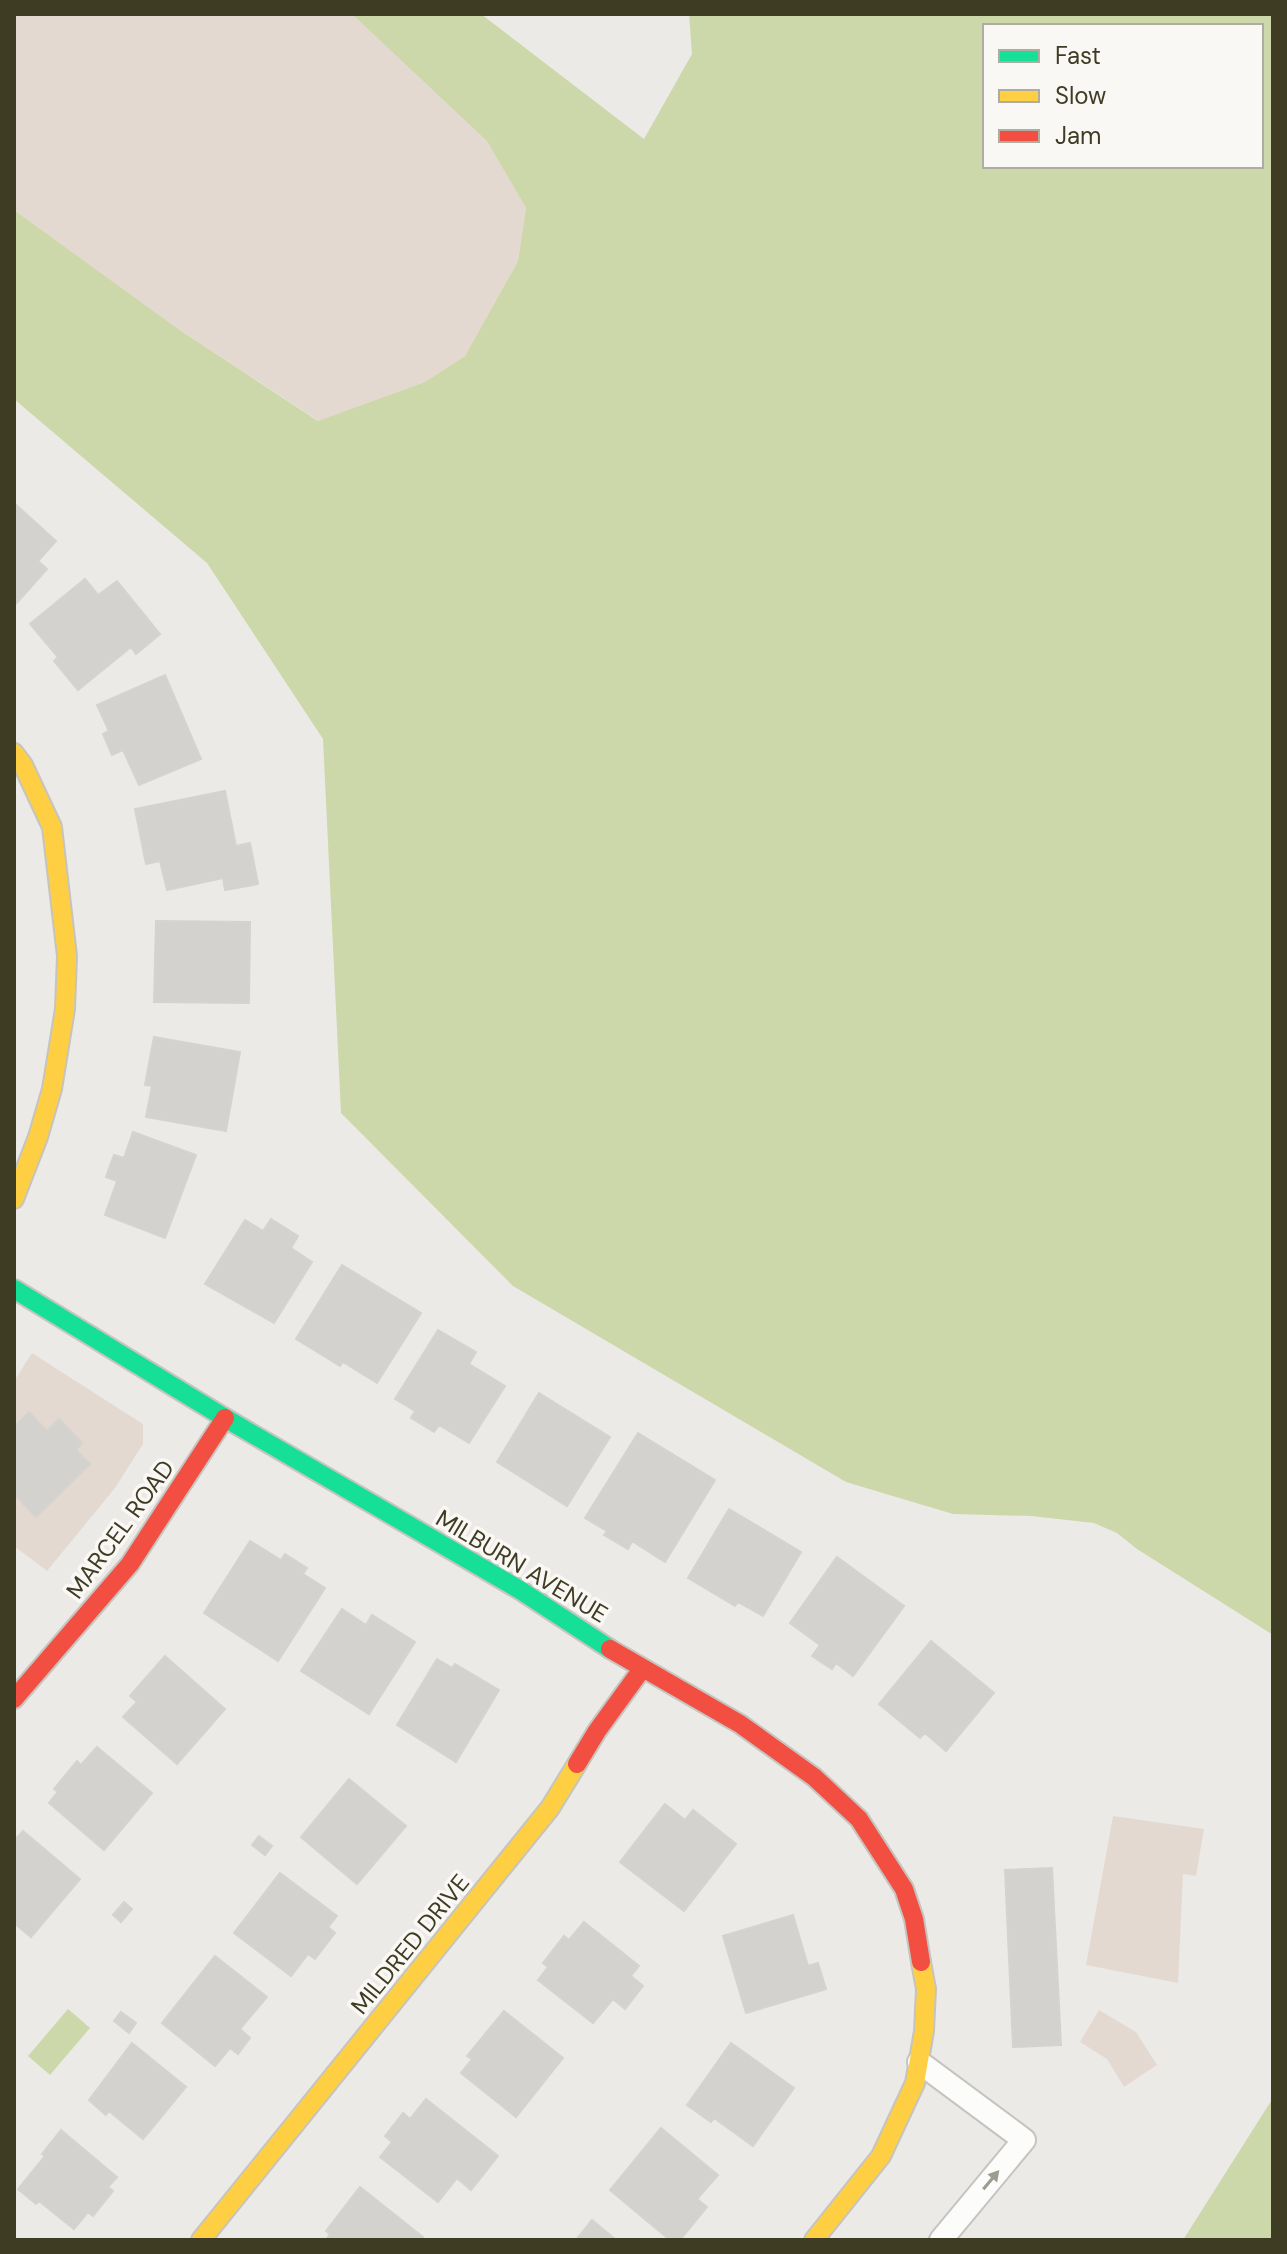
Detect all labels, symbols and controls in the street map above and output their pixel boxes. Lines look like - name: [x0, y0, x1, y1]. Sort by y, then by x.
- legend: [983, 24, 1263, 168]
- text: Fast: [1055, 40, 1101, 71]
- text: Slow: [1055, 80, 1106, 111]
- text: Jam: [1055, 120, 1101, 151]
- street label: MARCEL ROAD: [59, 1453, 181, 1605]
- street label: MILBURN AVENUE: [430, 1503, 614, 1629]
- street label: MILDRED DRIVE: [344, 1868, 476, 2020]
- one-way arrow: [982, 2170, 999, 2190]

